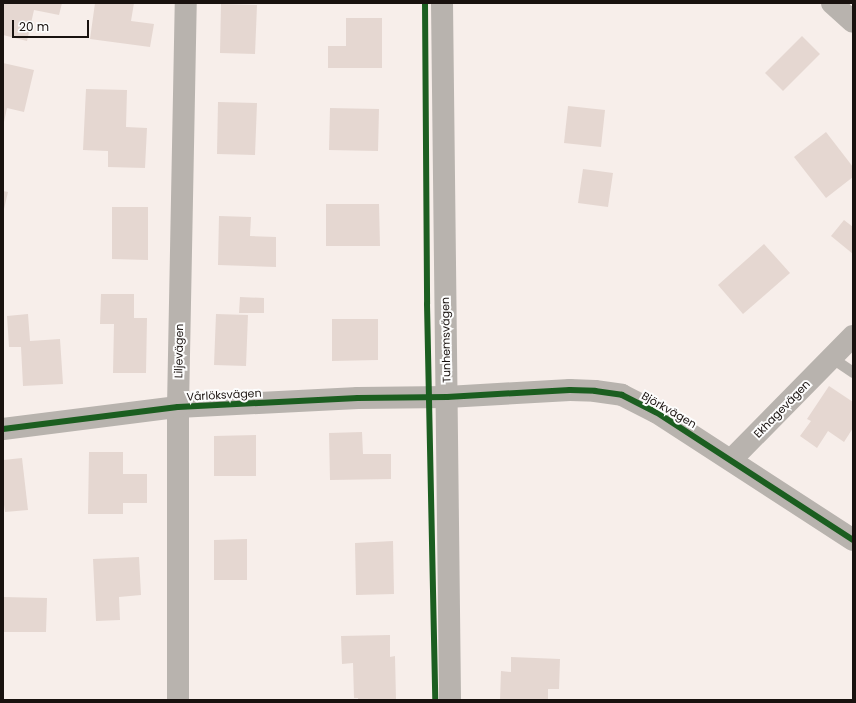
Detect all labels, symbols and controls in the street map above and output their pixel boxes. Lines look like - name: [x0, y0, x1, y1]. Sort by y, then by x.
- scale bar: [14, 12, 91, 38]
- text: 20 m: [19, 18, 49, 35]
- street label: Tunhemsvägen: [439, 297, 453, 383]
- street label: Liljevägen: [172, 324, 186, 378]
- street label: Ekhagevägen: [751, 377, 813, 441]
- street label: Vårlöksvägen: [186, 386, 262, 404]
- street label: Björkvägen: [639, 389, 699, 431]

